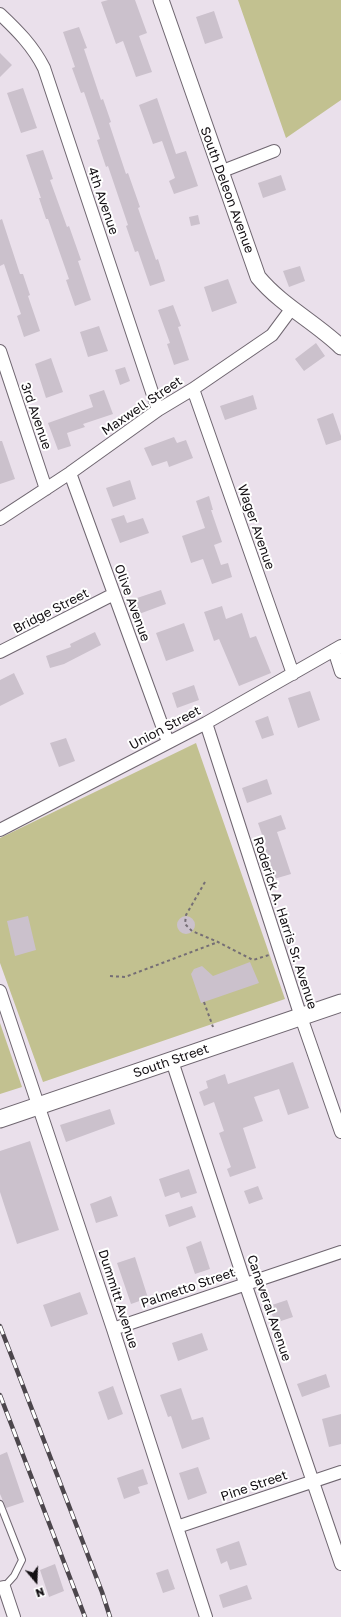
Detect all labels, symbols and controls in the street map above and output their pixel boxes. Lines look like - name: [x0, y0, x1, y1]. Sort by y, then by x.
- street label: South Deleon Avenue: [197, 125, 257, 255]
- street label: 4th Avenue: [84, 165, 122, 237]
- street label: Maxwell Street: [99, 373, 185, 439]
- street label: 3rd Avenue: [17, 381, 55, 451]
- street label: Wager Avenue: [234, 482, 278, 572]
- street label: Olive Avenue: [111, 562, 153, 644]
- street label: Bridge Street: [11, 585, 91, 637]
- street label: Union Street: [127, 703, 203, 753]
- street label: Roderick A. Harris Sr. Avenue: [250, 835, 320, 1011]
- street label: South Street: [131, 1041, 211, 1081]
- street label: Dummitt Avenue: [95, 1248, 141, 1350]
- street label: Canaveral Avenue: [243, 1253, 295, 1363]
- street label: Palmetto Street: [139, 1265, 237, 1311]
- street label: Pine Street: [219, 1467, 289, 1505]
- north arrow: [16, 1561, 56, 1601]
- text: N: [34, 1585, 46, 1600]

